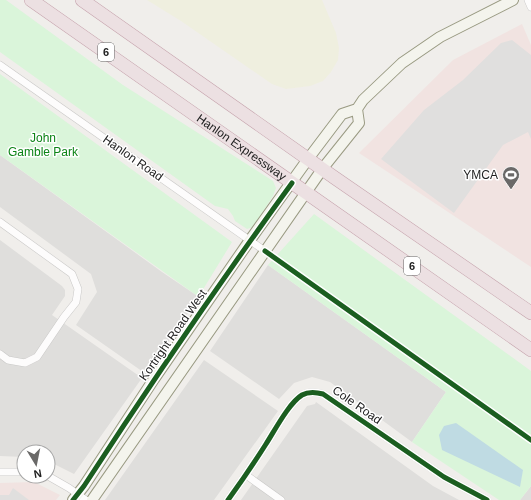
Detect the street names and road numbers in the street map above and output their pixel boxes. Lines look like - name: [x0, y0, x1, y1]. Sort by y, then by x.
- road number: 6: [98, 43, 114, 61]
- street label: Hanlon Expressway: [194, 111, 289, 184]
- street label: Hanlon Road: [100, 132, 166, 184]
- road number: 6: [404, 257, 420, 275]
- street label: Kortright Road West: [136, 286, 210, 383]
- street label: Cole Road: [330, 383, 384, 427]

